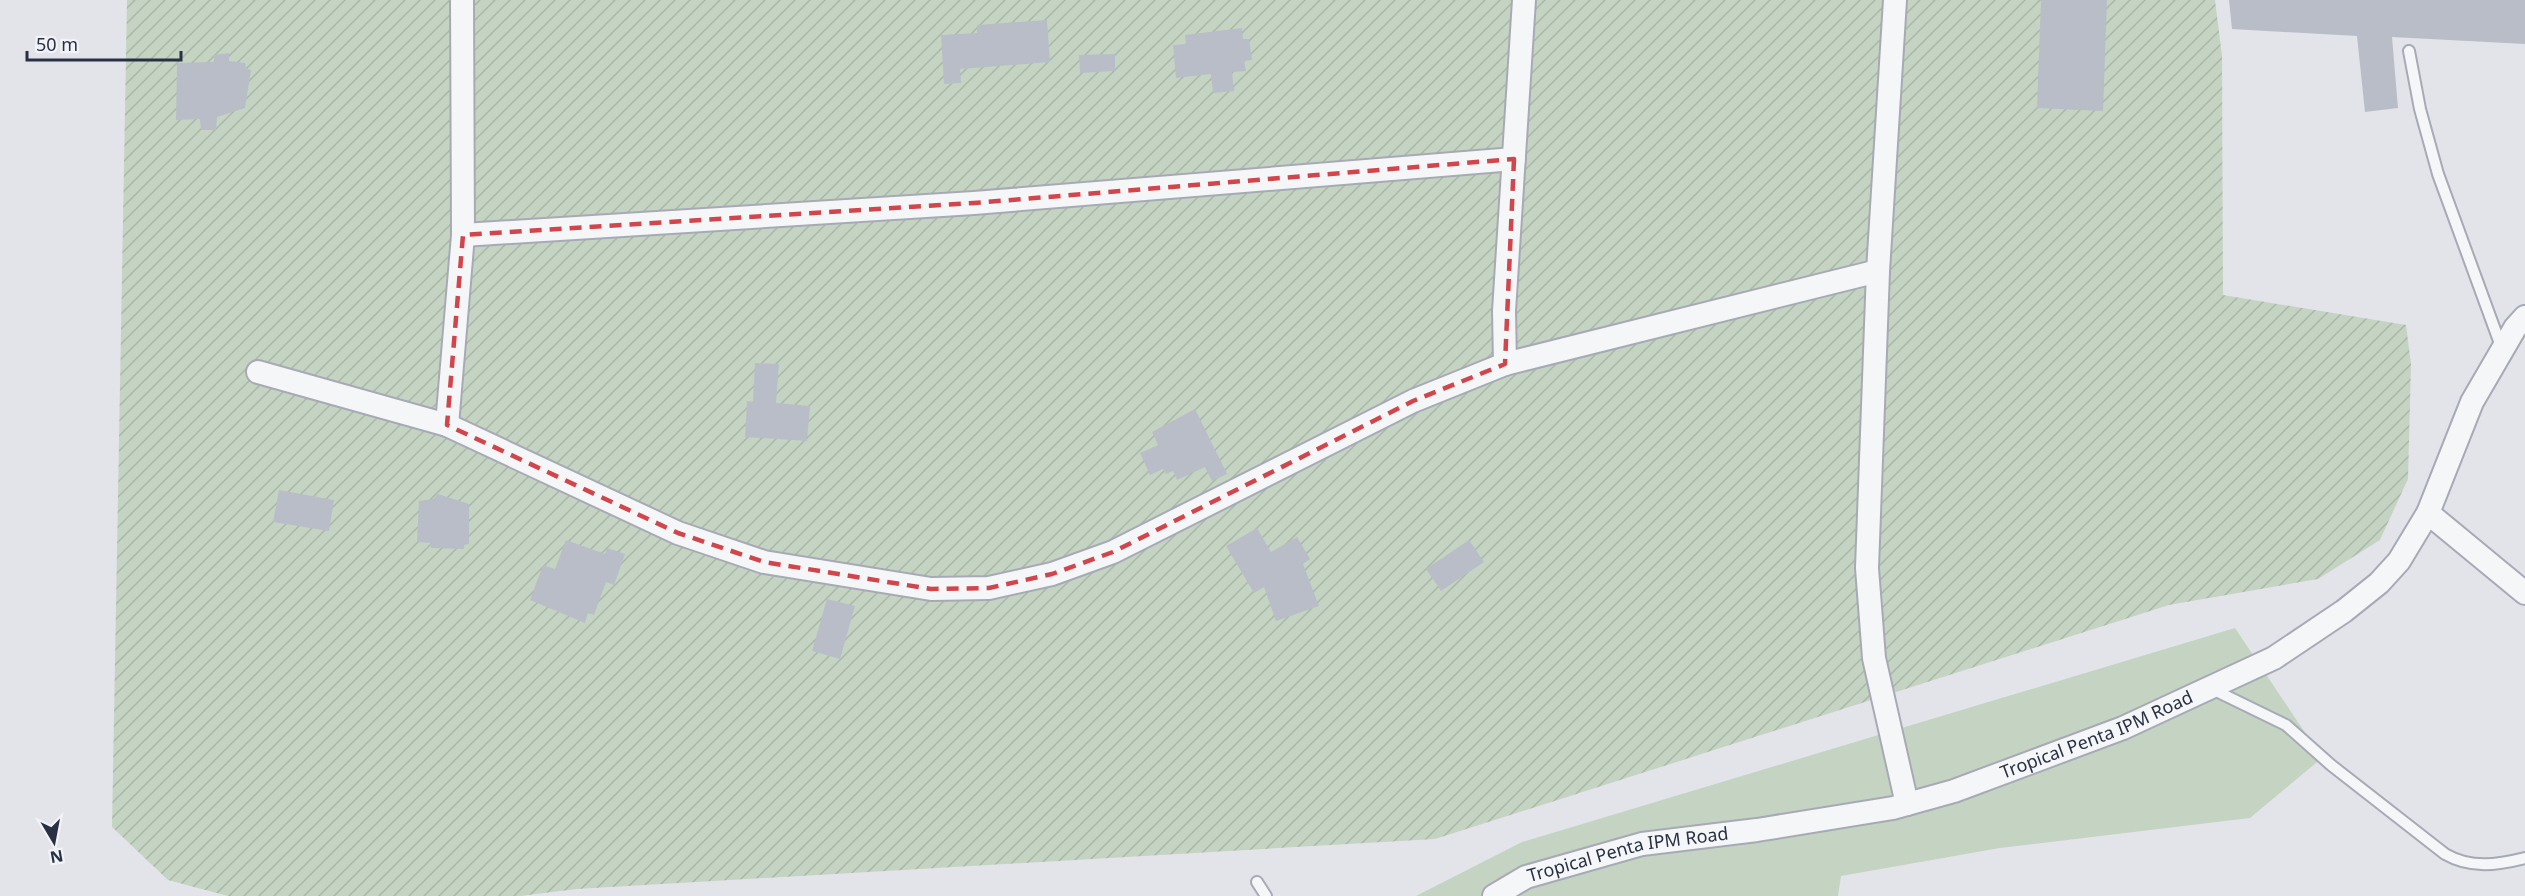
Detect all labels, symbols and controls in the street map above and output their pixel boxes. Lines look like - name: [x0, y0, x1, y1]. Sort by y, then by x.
- scale bar: [27, 24, 182, 62]
- text: 50 m: [36, 32, 78, 56]
- street label: Tropical Penta IPM Road: [1997, 684, 2196, 784]
- north arrow: [24, 812, 84, 872]
- street label: Tropical Penta IPM Road: [1524, 821, 1730, 887]
- text: N: [48, 845, 65, 869]

